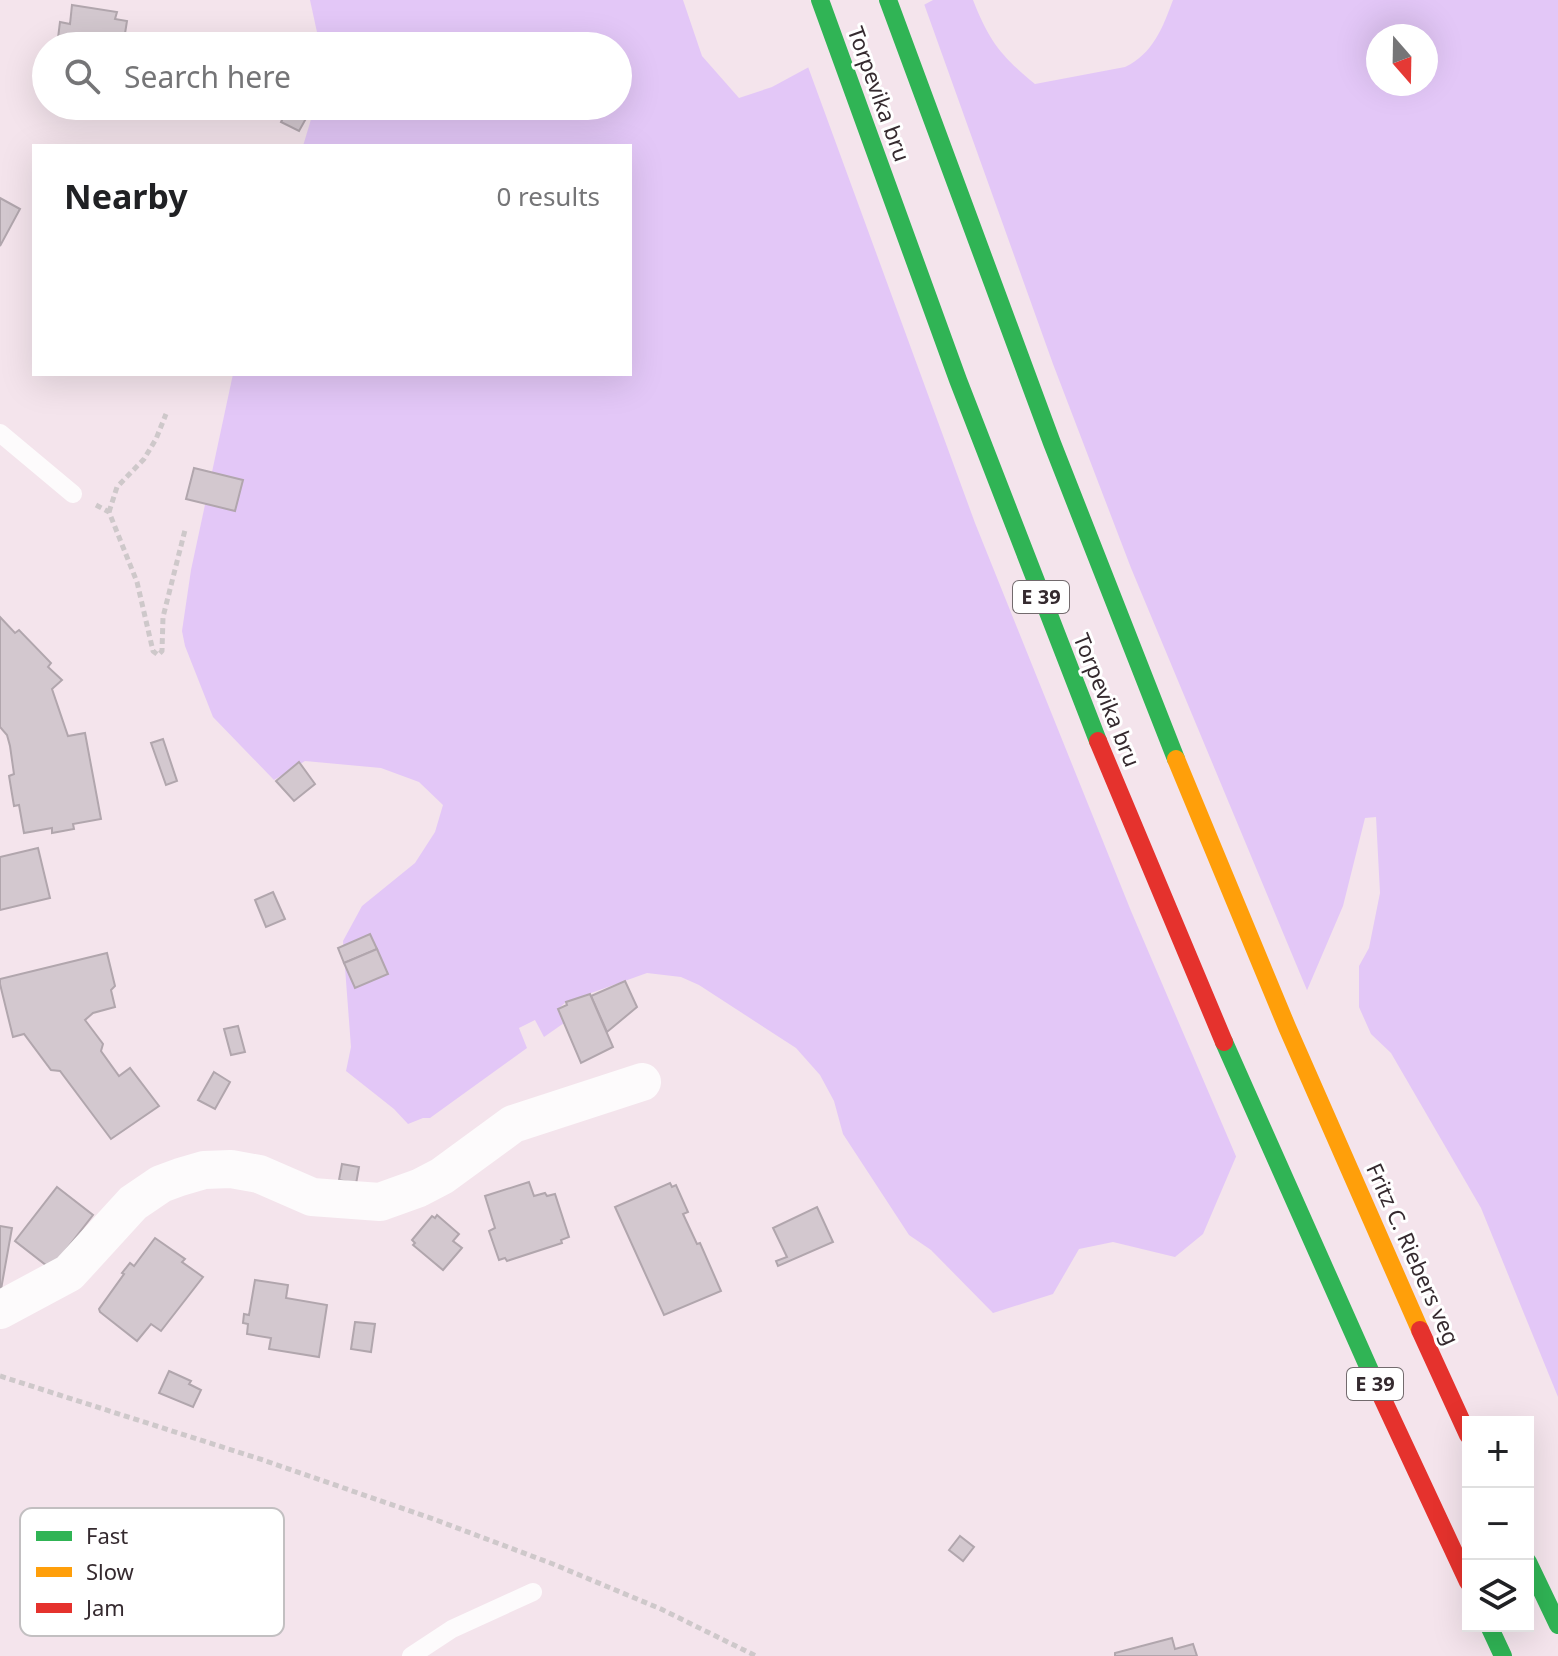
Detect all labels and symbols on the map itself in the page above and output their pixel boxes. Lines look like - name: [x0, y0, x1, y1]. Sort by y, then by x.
- street label: Torpevika bru: [842, 22, 918, 165]
- north arrow: [1366, 24, 1438, 96]
- road number: E 39: [1013, 581, 1069, 613]
- street label: Torpevika bru: [1068, 628, 1148, 771]
- street label: Fritz C. Riebers veg: [1360, 1158, 1467, 1349]
- road number: E 39: [1347, 1368, 1403, 1400]
- legend: [20, 1508, 284, 1636]
- text: Fast: [86, 1520, 128, 1550]
- text: Slow: [86, 1556, 135, 1586]
- text: Jam: [84, 1592, 125, 1622]

